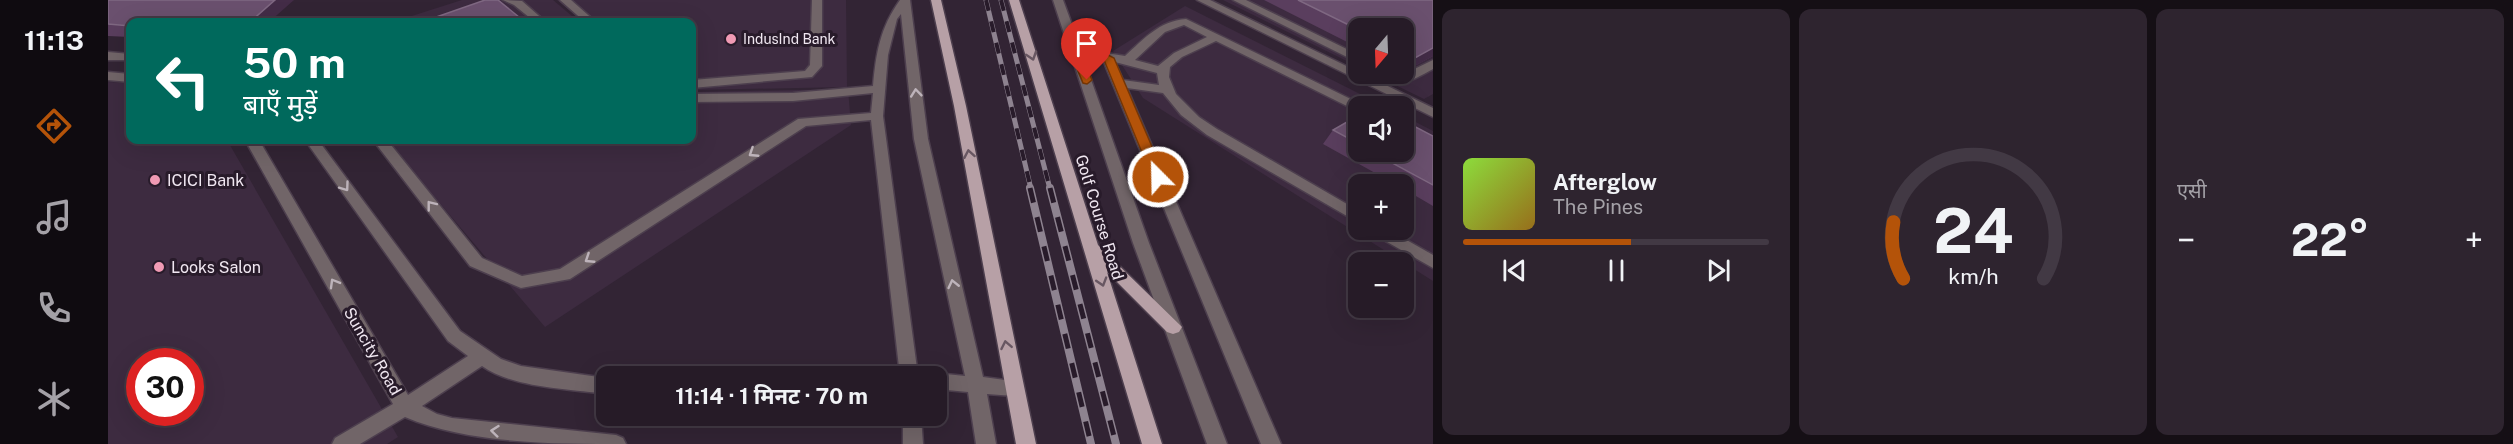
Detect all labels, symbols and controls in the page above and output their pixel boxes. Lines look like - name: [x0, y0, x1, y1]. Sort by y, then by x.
- pin: [1061, 18, 1112, 80]
- north arrow: [1348, 18, 1414, 84]
- map controls: [1348, 18, 1414, 318]
- text: 11:13: [24, 24, 84, 56]
- icon: arrive: [1070, 27, 1103, 60]
- place label: IndusInd Bank: [743, 31, 836, 47]
- marker: IndusInd Bank: [724, 32, 738, 46]
- text: 50 m: [243, 38, 346, 87]
- icon: left: [144, 42, 222, 120]
- one-way arrow: [1024, 50, 1037, 61]
- text: बाएँ मुड़ें: [243, 88, 318, 120]
- one-way arrow: [910, 88, 923, 97]
- button: sound: [1348, 96, 1414, 162]
- icon: directions: [33, 105, 75, 147]
- position arrow: [1126, 145, 1190, 209]
- one-way arrow: [749, 146, 760, 157]
- one-way arrow: [963, 149, 975, 159]
- street label: Golf Course Road: [1071, 152, 1128, 282]
- text: Afterglow: [1553, 169, 1657, 195]
- place label: ICICI Bank: [167, 171, 244, 190]
- marker: ICICI Bank: [148, 173, 162, 187]
- button: +: [1348, 174, 1414, 240]
- text: एसी: [2177, 179, 2207, 203]
- one-way arrow: [338, 180, 349, 191]
- text: 24: [1933, 194, 2013, 267]
- text: The Pines: [1553, 195, 1643, 219]
- icon: music: [33, 196, 75, 238]
- one-way arrow: [428, 201, 439, 212]
- text: 22°: [2291, 213, 2369, 266]
- text: −: [2177, 221, 2195, 259]
- text: +: [2465, 221, 2483, 259]
- one-way arrow: [585, 252, 596, 263]
- button: −: [1348, 252, 1414, 318]
- icon: previous: [1498, 254, 1531, 287]
- icon: pause: [1600, 254, 1633, 287]
- icon: next: [1702, 254, 1735, 287]
- place label: Looks Salon: [171, 258, 261, 277]
- marker: Looks Salon: [152, 260, 166, 274]
- text: km/h: [1948, 264, 1998, 289]
- one-way arrow: [1094, 276, 1107, 287]
- one-way arrow: [330, 279, 341, 290]
- one-way arrow: [948, 279, 961, 289]
- icon: phone: [33, 287, 75, 329]
- street label: Suncity Road: [340, 304, 405, 399]
- one-way arrow: [1000, 341, 1013, 351]
- speed limit sign: 30: [126, 348, 204, 426]
- icon: climate: [33, 378, 75, 420]
- text: 11:14 · 1 मिनट · 70 m: [675, 383, 868, 409]
- one-way arrow: [490, 425, 500, 438]

